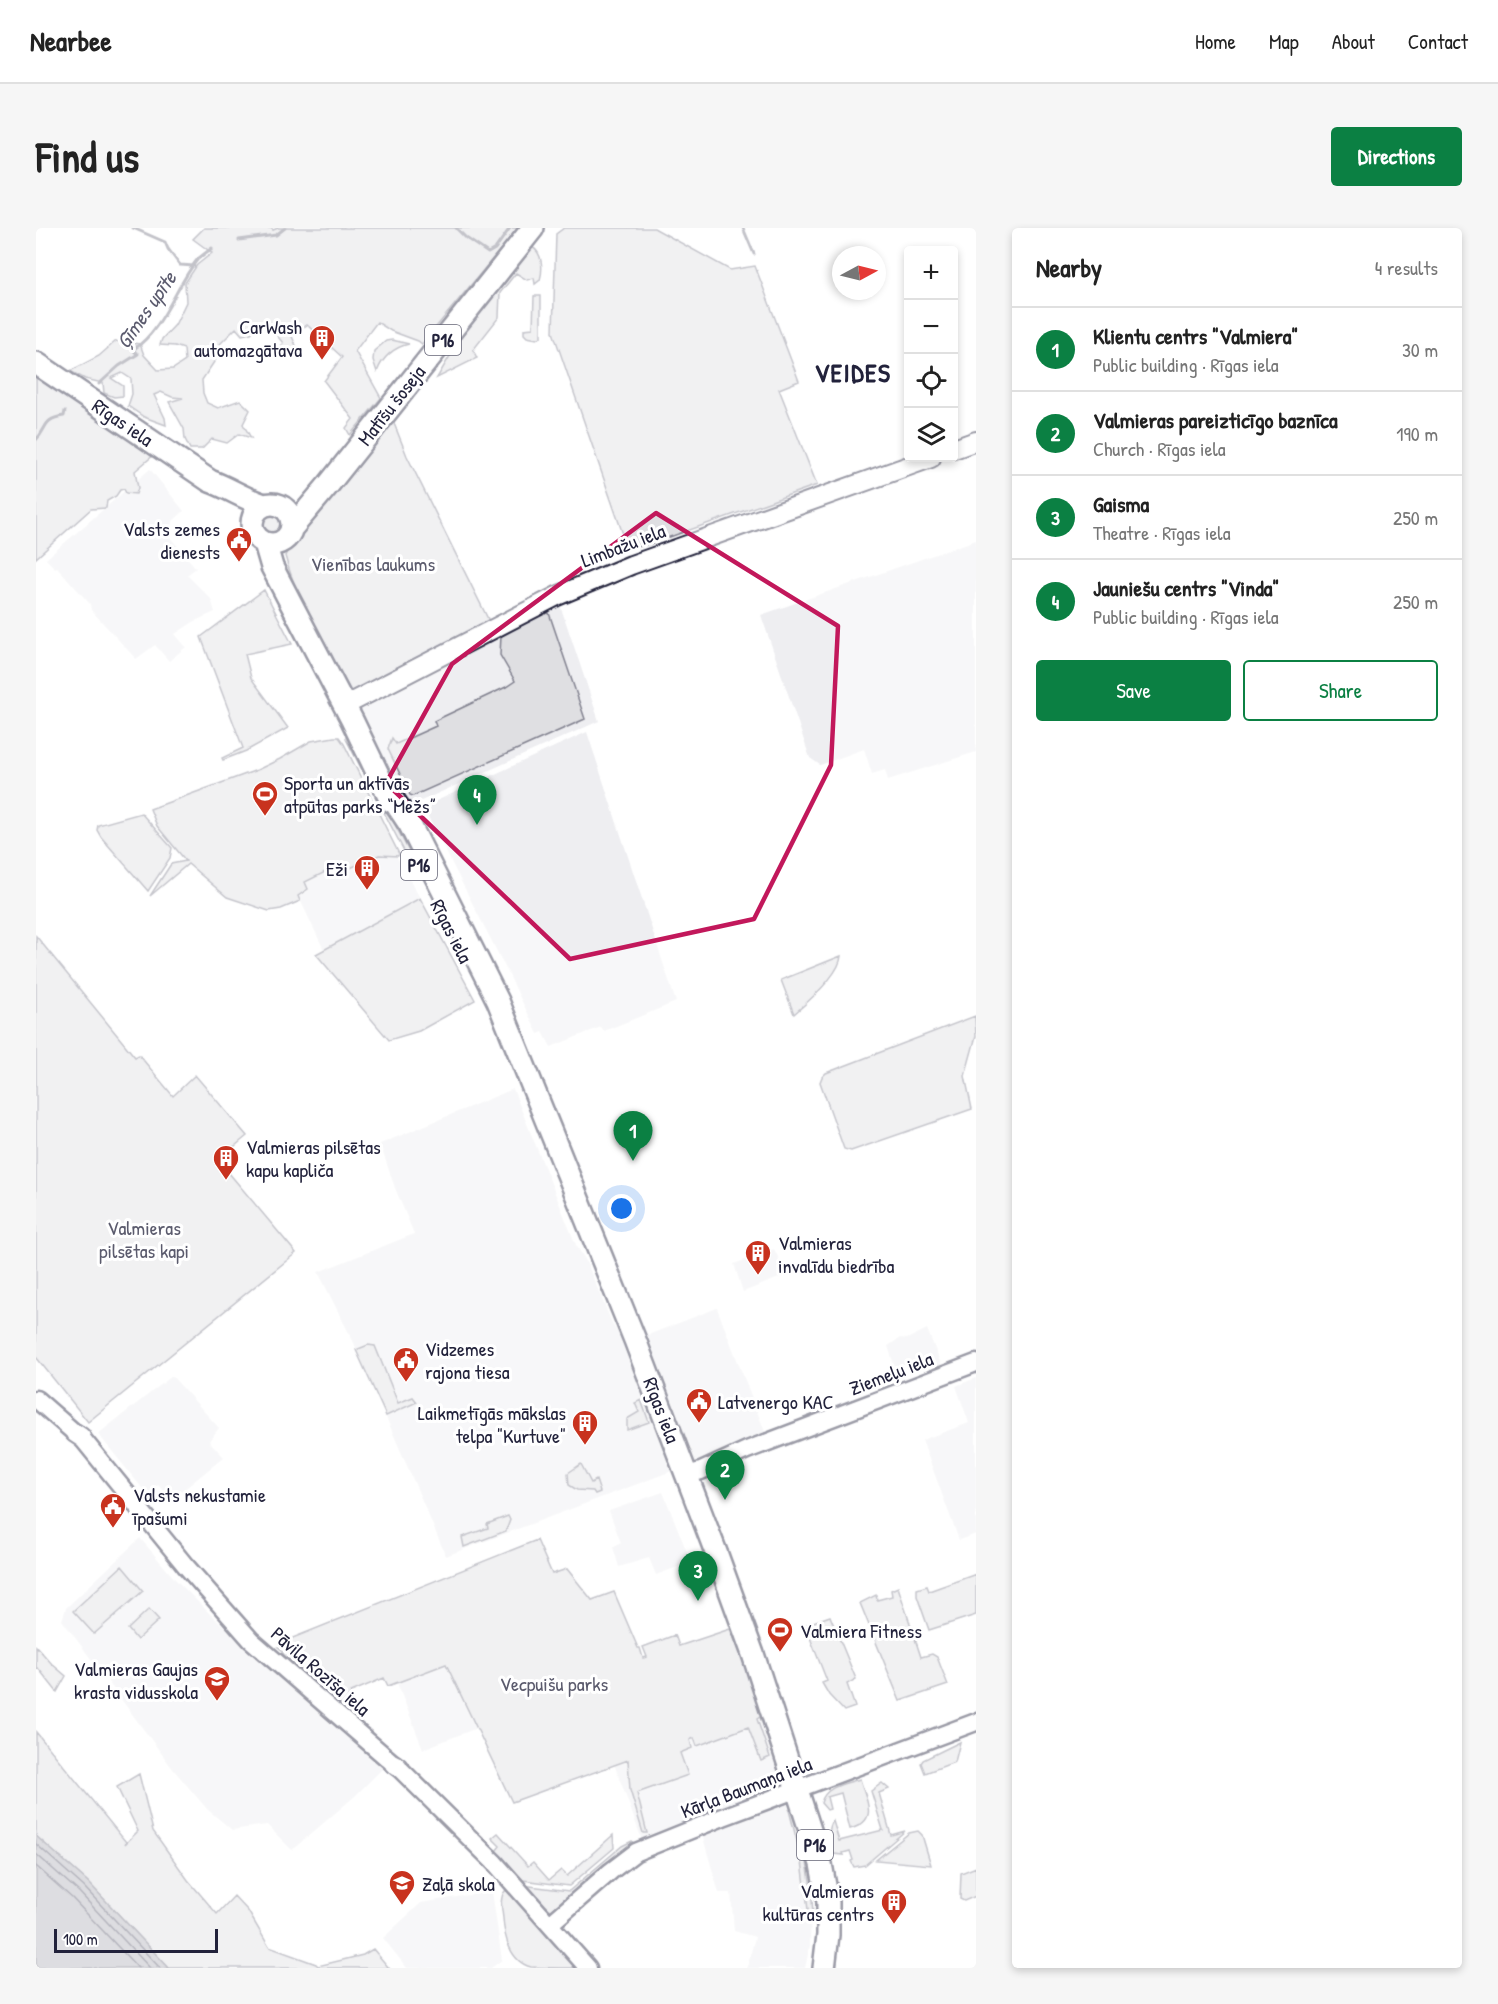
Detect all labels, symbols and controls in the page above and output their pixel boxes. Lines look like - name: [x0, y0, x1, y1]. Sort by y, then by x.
- text: Nearbee: [30, 22, 112, 60]
- text: Home: [1195, 27, 1236, 56]
- text: Map: [1269, 27, 1299, 56]
- text: About: [1332, 27, 1375, 56]
- text: Contact: [1408, 27, 1468, 56]
- button: Directions: [1331, 127, 1462, 186]
- text: Find us: [36, 128, 139, 185]
- north arrow: [832, 246, 886, 300]
- map controls: [904, 246, 958, 462]
- button: +: [904, 246, 958, 300]
- text: Nearby: [1036, 250, 1102, 285]
- text: 4 results: [1375, 254, 1438, 281]
- water label: Ģīmes upīte: [109, 264, 184, 354]
- button: −: [904, 300, 958, 354]
- place label: CarWash automazgātava: [194, 313, 302, 363]
- text: Klientu centrs "Valmiera": [1093, 321, 1298, 351]
- building icon: CarWash automazgātava: [307, 323, 337, 361]
- road number: P16: [425, 325, 461, 355]
- text: 1: [1052, 336, 1059, 363]
- text: 30 m: [1402, 336, 1438, 363]
- text: Public building · Rīgas iela: [1093, 351, 1279, 378]
- button: locate: [904, 354, 958, 408]
- district label: VEIDES: [815, 355, 892, 390]
- street label: Matīšu šoseja: [351, 359, 431, 451]
- street label: Rīgas iela: [87, 392, 159, 452]
- text: Valmieras pareizticīgo baznīca: [1093, 405, 1338, 435]
- button: layers: [904, 408, 958, 462]
- text: 2: [1051, 420, 1060, 447]
- text: 190 m: [1396, 420, 1438, 447]
- text: Church · Rīgas iela: [1093, 435, 1226, 462]
- text: Gaisma: [1093, 489, 1149, 519]
- text: 3: [1051, 504, 1060, 531]
- text: 250 m: [1393, 504, 1438, 531]
- place label: Valsts zemes dienests: [123, 515, 220, 565]
- street label: Limbažu iela: [577, 517, 669, 573]
- text: Theatre · Rīgas iela: [1093, 519, 1231, 546]
- public building icon: Valsts zemes dienests: [224, 525, 254, 563]
- park label: Vienības laukums: [311, 550, 435, 577]
- text: Jauniešu centrs "Vinda": [1093, 573, 1279, 603]
- text: 4: [1052, 588, 1059, 615]
- text: 250 m: [1393, 588, 1438, 615]
- text: Public building · Rīgas iela: [1093, 603, 1279, 630]
- button: Save: [1036, 660, 1231, 721]
- button: Share: [1243, 660, 1438, 721]
- place label: Sporta un aktīvās atpūtas parks “Mežs”: [284, 769, 435, 819]
- pin: 4: [458, 776, 496, 825]
- sports icon: Sporta un aktīvās atpūtas parks “Mežs”: [250, 779, 280, 817]
- road number: P16: [401, 850, 437, 880]
- building icon: Eži: [352, 853, 382, 891]
- place label: Eži: [326, 855, 348, 882]
- street label: Rīgas iela: [424, 894, 480, 968]
- pin: 1: [614, 1112, 652, 1161]
- place label: Valmieras pilsētas kapu kapliča: [246, 1133, 381, 1183]
- building icon: Valmieras pilsētas kapu kapliča: [211, 1143, 241, 1181]
- your location: [607, 1194, 636, 1223]
- park label: Valmieras pilsētas kapi: [99, 1214, 189, 1264]
- place label: Valmieras invalīdu biedrība: [778, 1229, 894, 1279]
- building icon: Valmieras invalīdu biedrība: [743, 1238, 773, 1276]
- place label: Vidzemes rajona tiesa: [425, 1335, 510, 1385]
- public building icon: Vidzemes rajona tiesa: [391, 1345, 421, 1383]
- street label: Ziemeļu iela: [845, 1345, 937, 1401]
- street label: Rīgas iela: [637, 1373, 687, 1447]
- public building icon: Latvenergo KAC: [684, 1386, 714, 1424]
- place label: Latvenergo KAC: [718, 1388, 834, 1415]
- place label: Laikmetīgās mākslas telpa "Kurtuve": [418, 1399, 566, 1449]
- building icon: Laikmetīgās mākslas telpa "Kurtuve": [570, 1408, 600, 1446]
- pin: 2: [706, 1450, 744, 1500]
- place label: Valsts nekustamie īpašumi: [131, 1481, 266, 1531]
- public building icon: Valsts nekustamie īpašumi: [98, 1491, 128, 1529]
- pin: 3: [678, 1552, 718, 1601]
- sports icon: Valmiera Fitness: [765, 1615, 795, 1653]
- place label: Valmiera Fitness: [800, 1617, 922, 1644]
- street label: Pāvila Rozīša iela: [265, 1620, 377, 1722]
- place label: Valmieras Gaujas krasta vidusskola: [74, 1655, 198, 1705]
- school or university icon: Valmieras Gaujas krasta vidusskola: [202, 1664, 232, 1702]
- park label: Vecpuišu parks: [500, 1670, 608, 1697]
- street label: Kārļa Baumaņa iela: [677, 1750, 816, 1824]
- road number: P16: [797, 1830, 833, 1860]
- school or university icon: Zaļā skola: [387, 1868, 417, 1906]
- place label: Zaļā skola: [422, 1870, 495, 1897]
- place label: Valmieras kultūras centrs: [763, 1877, 874, 1927]
- building icon: Valmieras kultūras centrs: [879, 1887, 909, 1925]
- scale bar: [54, 1926, 218, 1954]
- text: 100 m: [63, 1928, 98, 1950]

